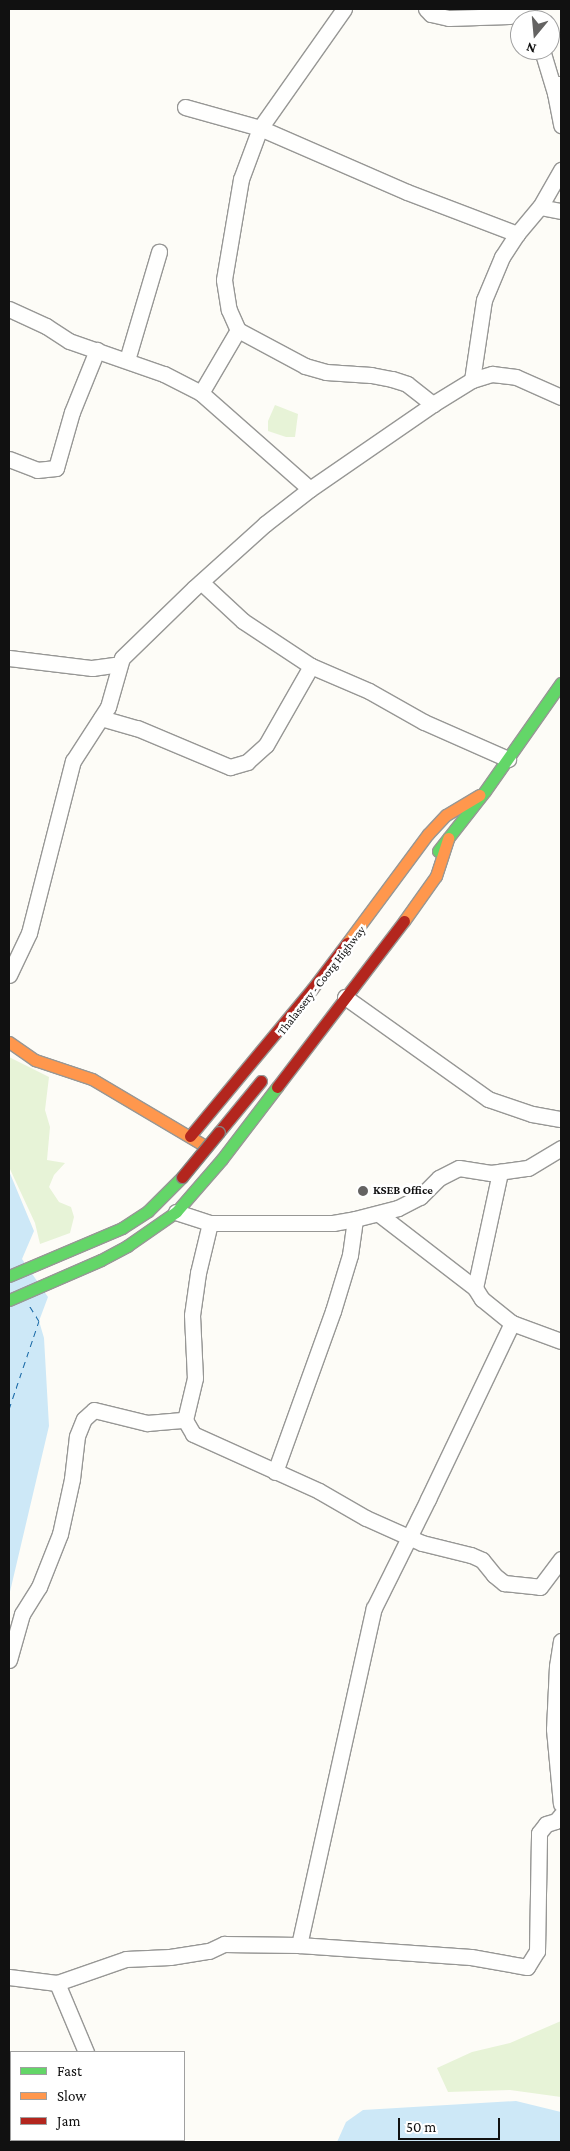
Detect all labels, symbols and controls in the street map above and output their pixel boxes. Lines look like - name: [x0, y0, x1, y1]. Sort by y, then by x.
- north arrow: [510, 10, 560, 60]
- text: N: [524, 39, 538, 57]
- street label: Thalassery - Coorg Highway: [275, 924, 369, 1038]
- place label: KSEB Office: [373, 1184, 433, 1198]
- marker: KSEB Office: [357, 1185, 369, 1197]
- legend: [10, 2051, 185, 2141]
- text: Fast: [57, 2063, 82, 2079]
- text: Slow: [57, 2088, 86, 2104]
- scale bar: [400, 2108, 502, 2140]
- text: Jam: [57, 2113, 80, 2129]
- text: 50 m: [406, 2119, 436, 2135]

